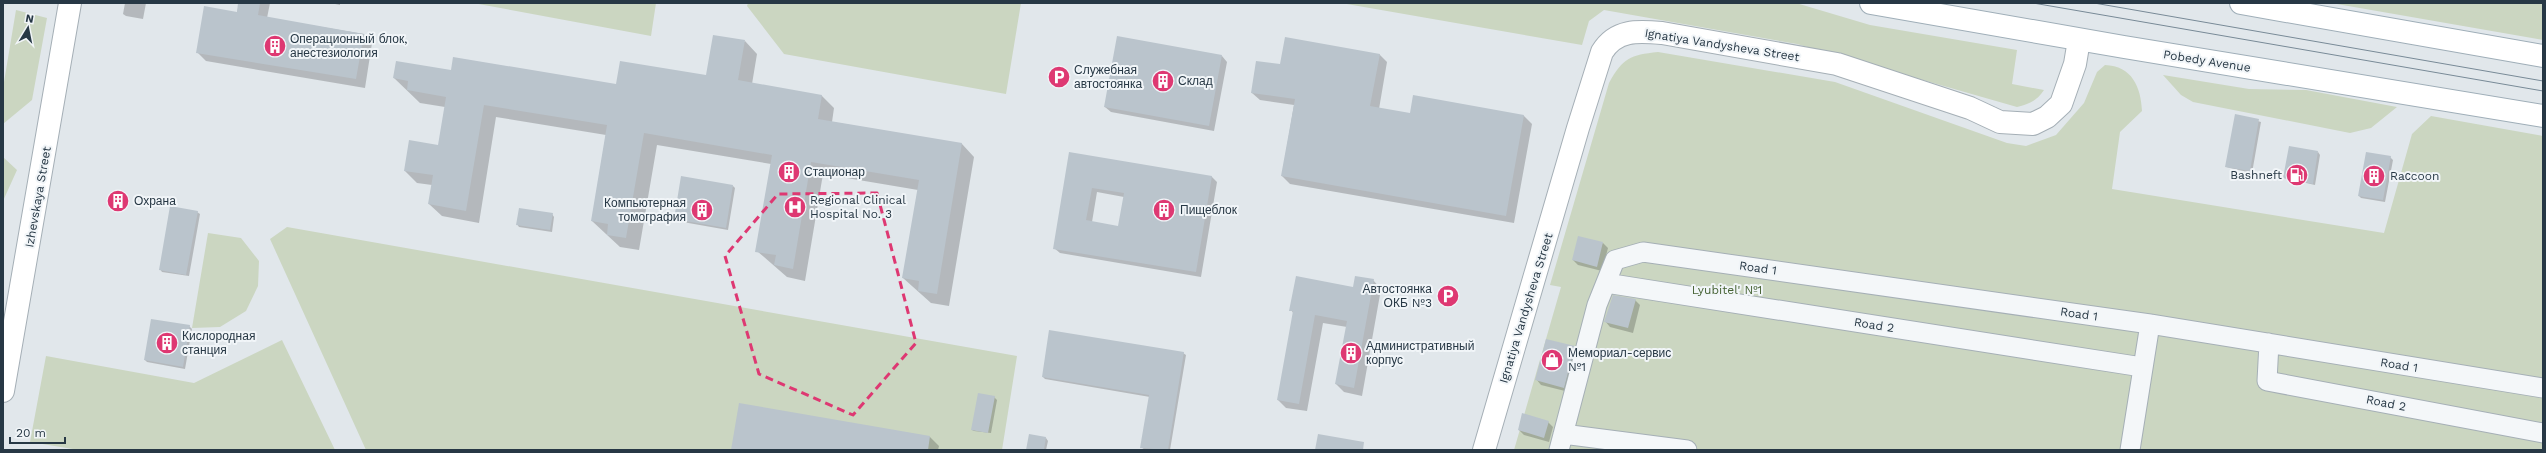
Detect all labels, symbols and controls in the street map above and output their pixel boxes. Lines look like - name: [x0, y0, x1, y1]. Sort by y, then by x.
- north arrow: [8, 8, 48, 48]
- text: N: [25, 12, 35, 26]
- street label: Ignatiya Vandysheva Street: [1644, 26, 1800, 64]
- place label: Операционный блок, анестезиология: [290, 32, 407, 60]
- building icon: Операционный блок, анестезиология: [262, 33, 288, 59]
- street label: Pobedy Avenue: [2162, 47, 2252, 75]
- place label: Служебная автостоянка: [1074, 63, 1142, 91]
- parking icon: Служебная автостоянка: [1046, 64, 1072, 90]
- building icon: Склад: [1150, 68, 1176, 94]
- place label: Склад: [1178, 74, 1213, 88]
- street label: Izhevskaya Street: [22, 145, 54, 249]
- building icon: Стационар: [776, 159, 802, 185]
- fuel station icon: Bashneft: [2284, 162, 2310, 188]
- building icon: Raсcoon: [2361, 163, 2387, 189]
- place label: Стационар: [804, 165, 865, 179]
- place label: Bashneft: [2230, 168, 2282, 182]
- place label: Raсcoon: [2390, 169, 2439, 183]
- building icon: Охрана: [105, 188, 131, 214]
- place label: Regional Clinical Hospital No. 3: [810, 193, 906, 221]
- place label: Охрана: [134, 194, 176, 208]
- hospital icon: Regional Clinical Hospital No. 3: [782, 194, 808, 220]
- place label: Компьютерная томография: [604, 196, 686, 224]
- building icon: Компьютерная томография: [689, 197, 715, 223]
- building icon: Пищеблок: [1151, 197, 1177, 223]
- place label: Пищеблок: [1180, 203, 1238, 217]
- street label: Ignatiya Vandysheva Street: [1496, 231, 1556, 385]
- street label: Road 1: [1738, 258, 1778, 278]
- place label: Автостоянка ОКБ №3: [1363, 282, 1432, 310]
- parking icon: Автостоянка ОКБ №3: [1435, 283, 1461, 309]
- park label: Lyubitel' №1: [1692, 283, 1762, 297]
- street label: Road 1: [2059, 304, 2099, 324]
- street label: Road 2: [1853, 315, 1895, 335]
- place label: Кислородная станция: [182, 329, 255, 357]
- building icon: Кислородная станция: [154, 330, 180, 356]
- place label: Административный корпус: [1366, 339, 1474, 367]
- building icon: Административный корпус: [1338, 340, 1364, 366]
- place label: Мемориал-сервис №1: [1568, 346, 1671, 374]
- shop icon: Мемориал-сервис №1: [1539, 347, 1565, 373]
- street label: Road 1: [2379, 355, 2419, 375]
- street label: Road 2: [2365, 392, 2407, 414]
- scale bar: [10, 419, 65, 445]
- text: 20 m: [16, 426, 46, 440]

